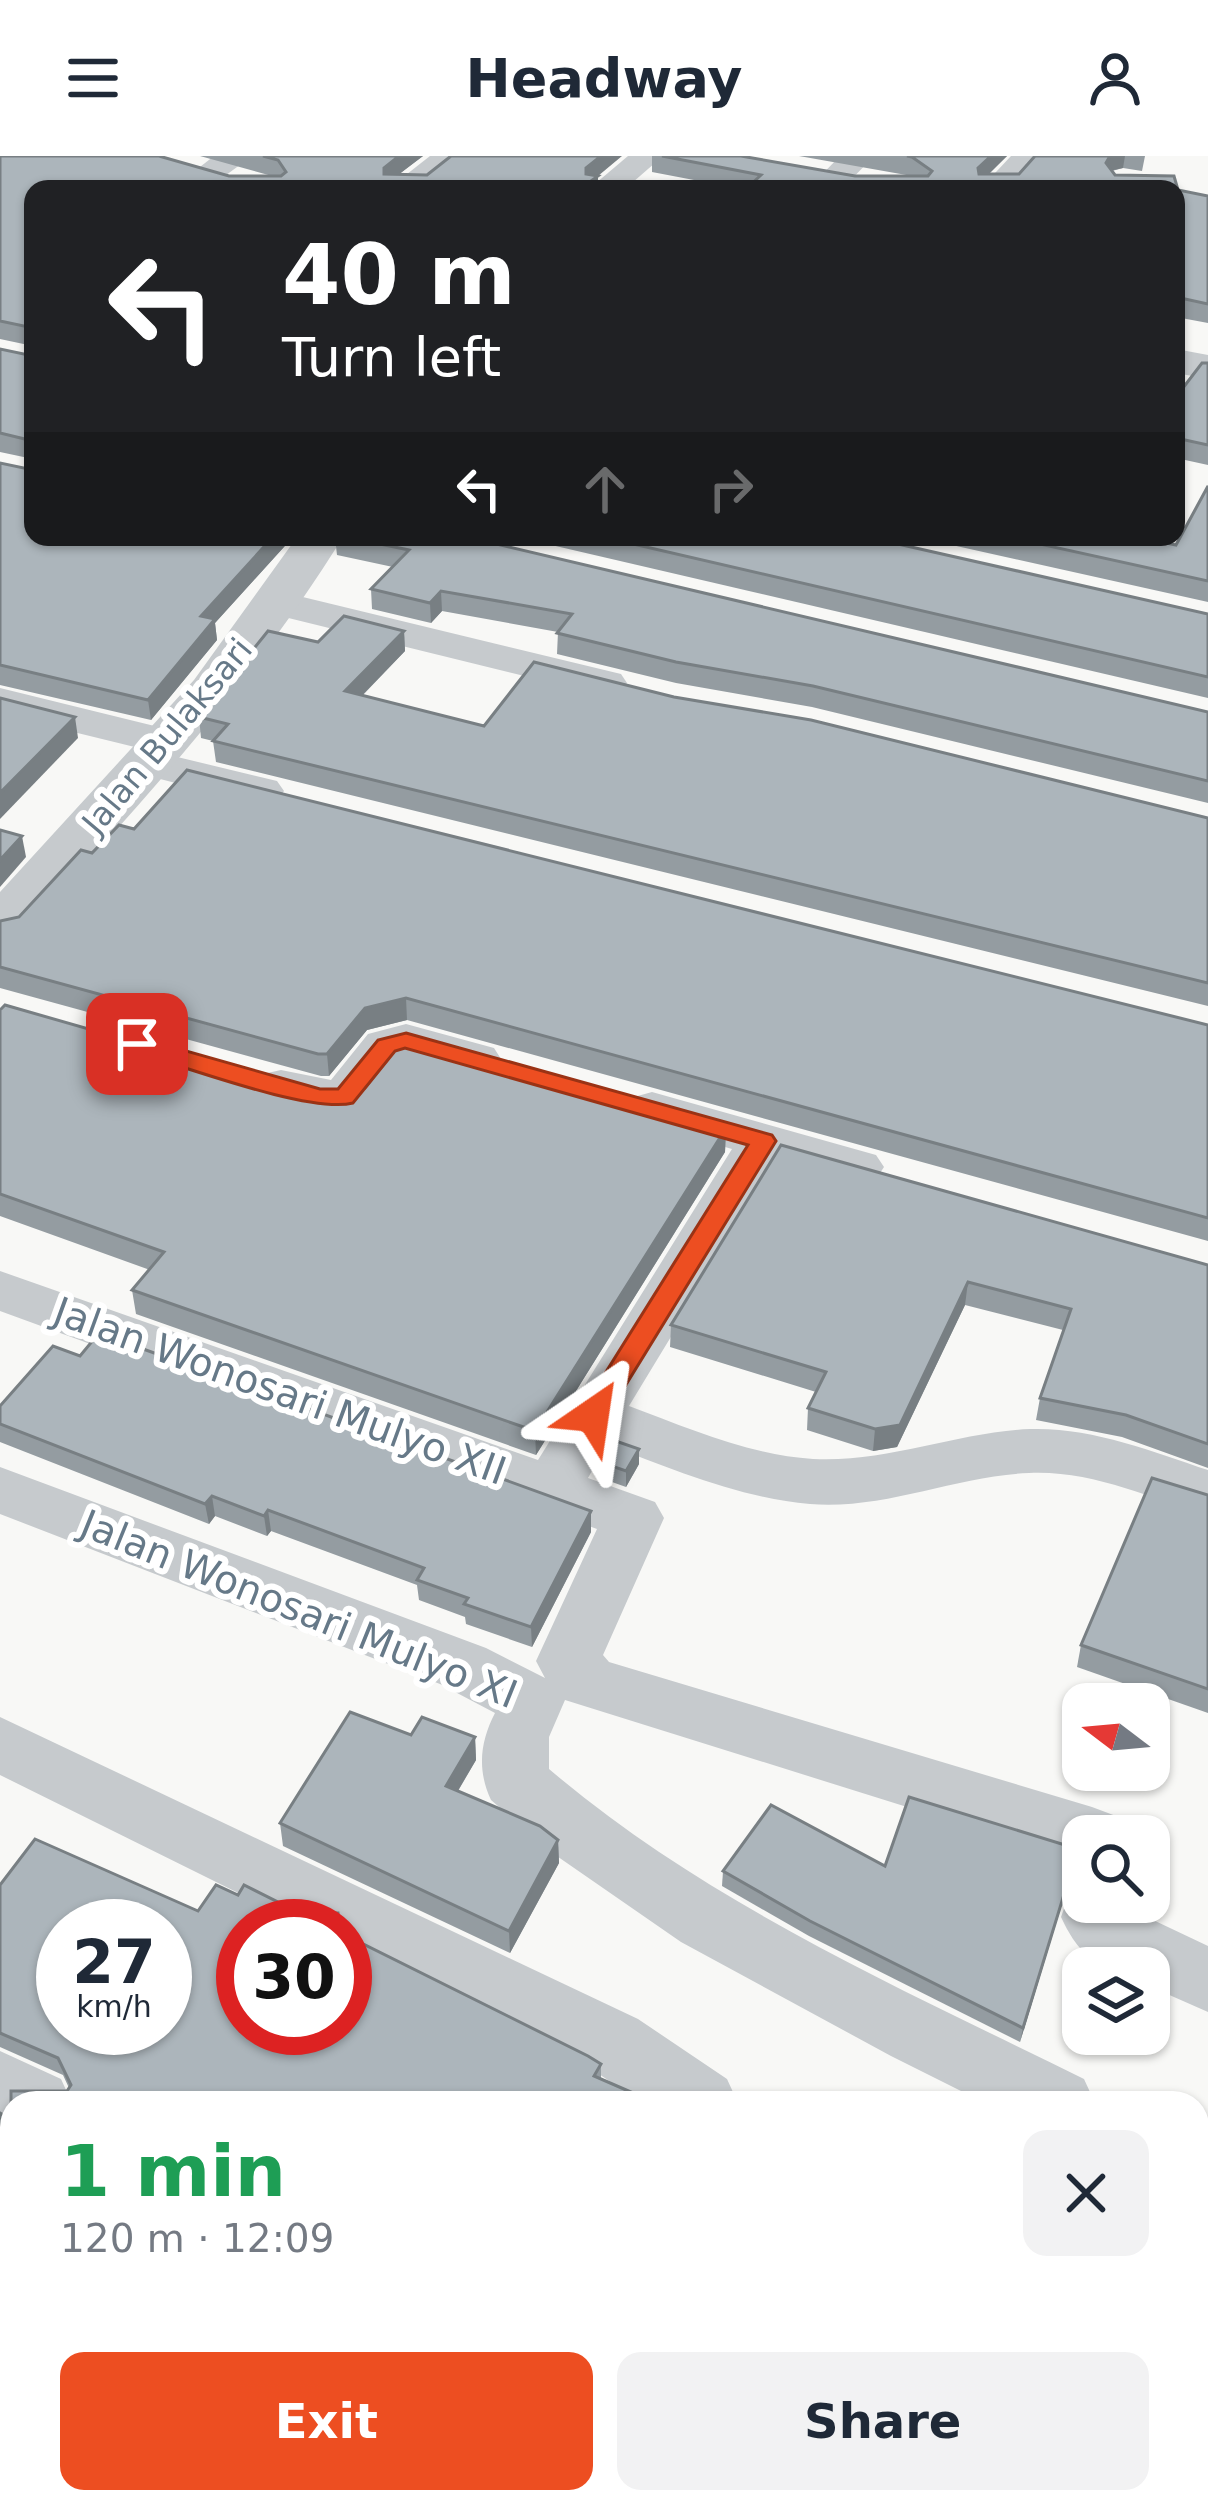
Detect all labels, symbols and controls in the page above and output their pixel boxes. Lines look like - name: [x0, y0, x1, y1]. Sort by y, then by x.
- icon: menu: [60, 45, 126, 111]
- icon: person: [1082, 45, 1148, 111]
- text: Headway: [466, 47, 742, 110]
- text: 40 m: [282, 226, 516, 324]
- icon: left: [84, 228, 240, 384]
- text: Turn left: [282, 326, 501, 389]
- icon: left: [446, 456, 512, 522]
- icon: ahead: [572, 456, 638, 522]
- icon: right: [698, 456, 764, 522]
- street label: Jalan Bulaksari: [73, 630, 260, 843]
- pin: [86, 993, 188, 1095]
- icon: arrive: [104, 1011, 170, 1077]
- street label: Jalan Wonosari Mulyo XII: [45, 1287, 512, 1494]
- position arrow: [530, 1352, 656, 1478]
- street label: Jalan Wonosari Mulyo XI: [72, 1500, 524, 1717]
- north arrow: [1062, 1683, 1170, 1791]
- map controls: [1062, 1683, 1170, 2055]
- button: search: [1062, 1815, 1170, 1923]
- speed limit sign: 30: [216, 1899, 372, 2055]
- text: 27: [72, 1927, 156, 1997]
- button: layers: [1062, 1947, 1170, 2055]
- text: km/h: [76, 1989, 152, 2024]
- text: 1 min: [60, 2129, 286, 2213]
- button: close: [1023, 2130, 1149, 2256]
- text: 120 m · 12:09: [60, 2216, 334, 2261]
- button: Exit: [60, 2352, 593, 2490]
- button: Share: [617, 2352, 1149, 2490]

